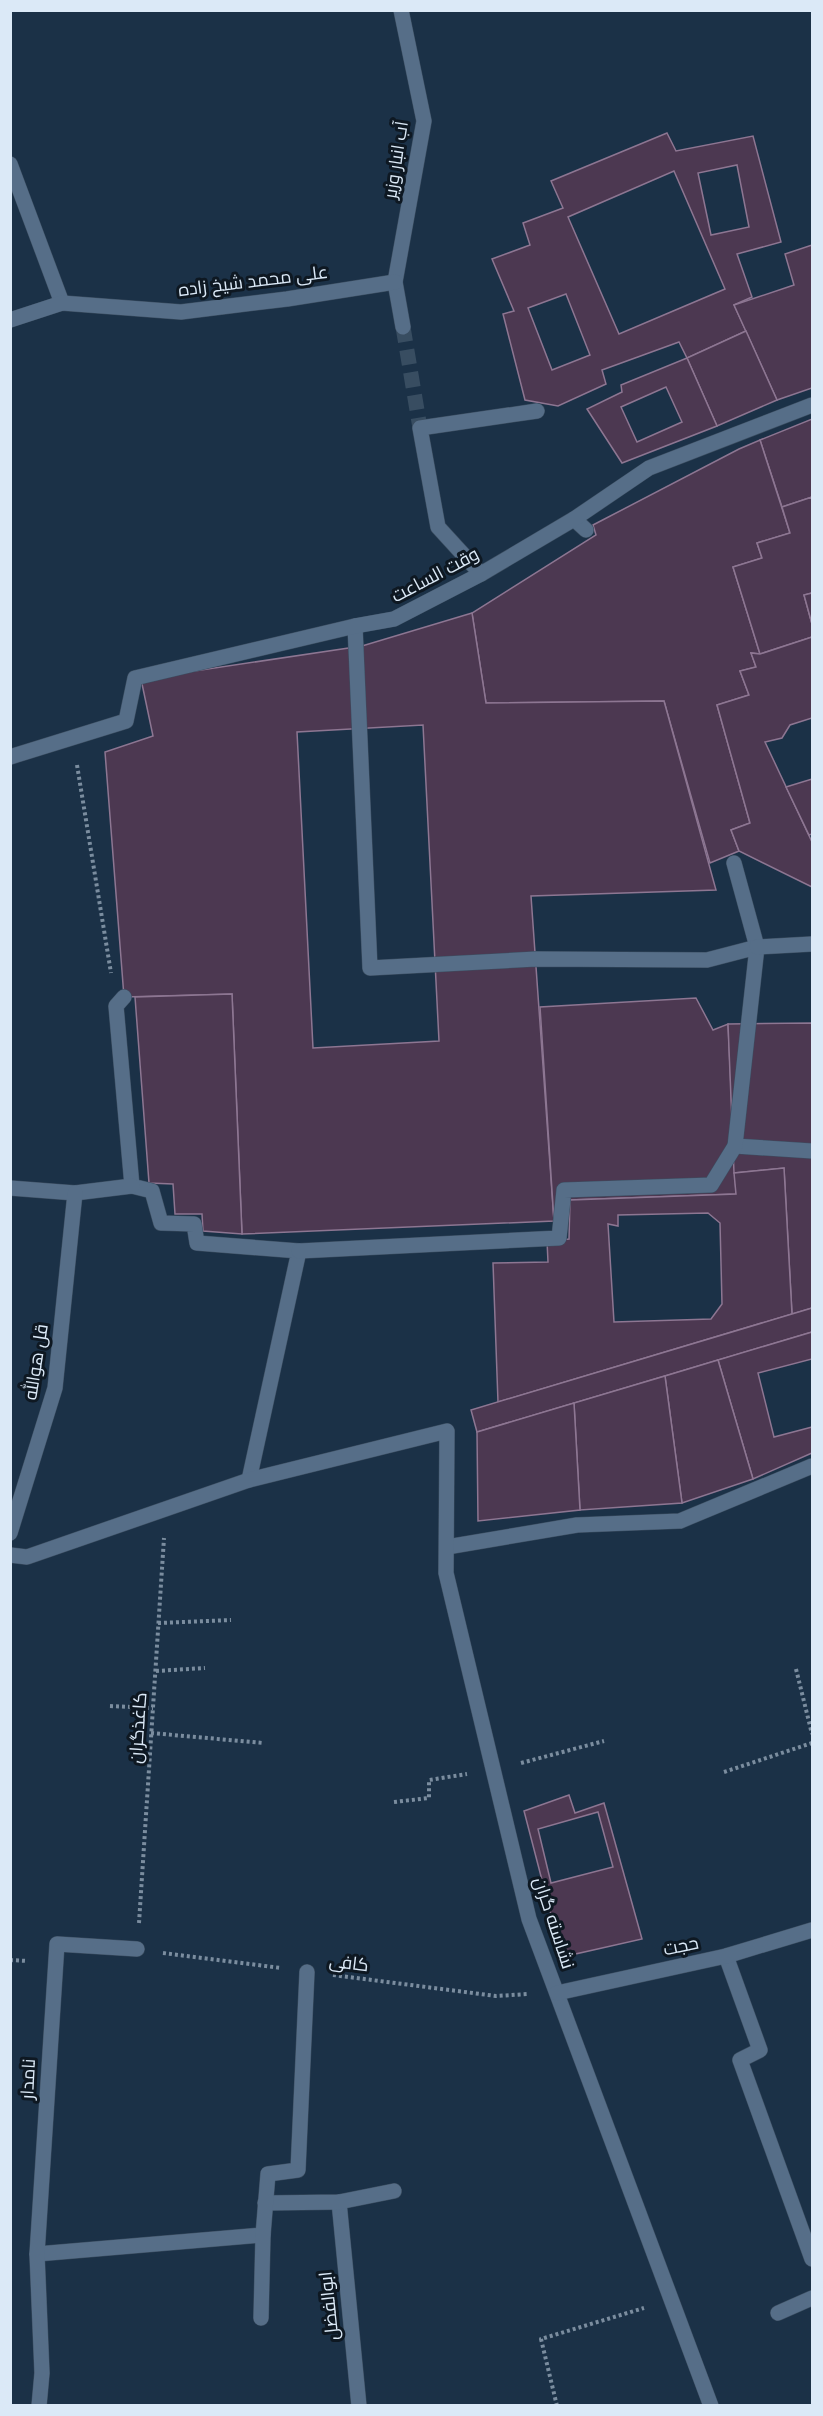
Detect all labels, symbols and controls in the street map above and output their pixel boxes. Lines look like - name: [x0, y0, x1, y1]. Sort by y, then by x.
- street label: آب انبار وزیر: [377, 119, 413, 201]
- street label: علی محمد شیخ زاده: [177, 259, 329, 302]
- street label: وقت الساعت: [386, 541, 483, 607]
- street label: قل هوالله: [17, 1322, 53, 1402]
- street label: کاغذگران: [123, 1692, 151, 1764]
- street label: نشاسته گران: [529, 1874, 581, 1972]
- street label: حجت: [661, 1930, 701, 1960]
- street label: کافی: [328, 1948, 370, 1976]
- street label: نامدار: [14, 2058, 40, 2101]
- street label: ابوالفضل: [312, 2270, 344, 2342]

